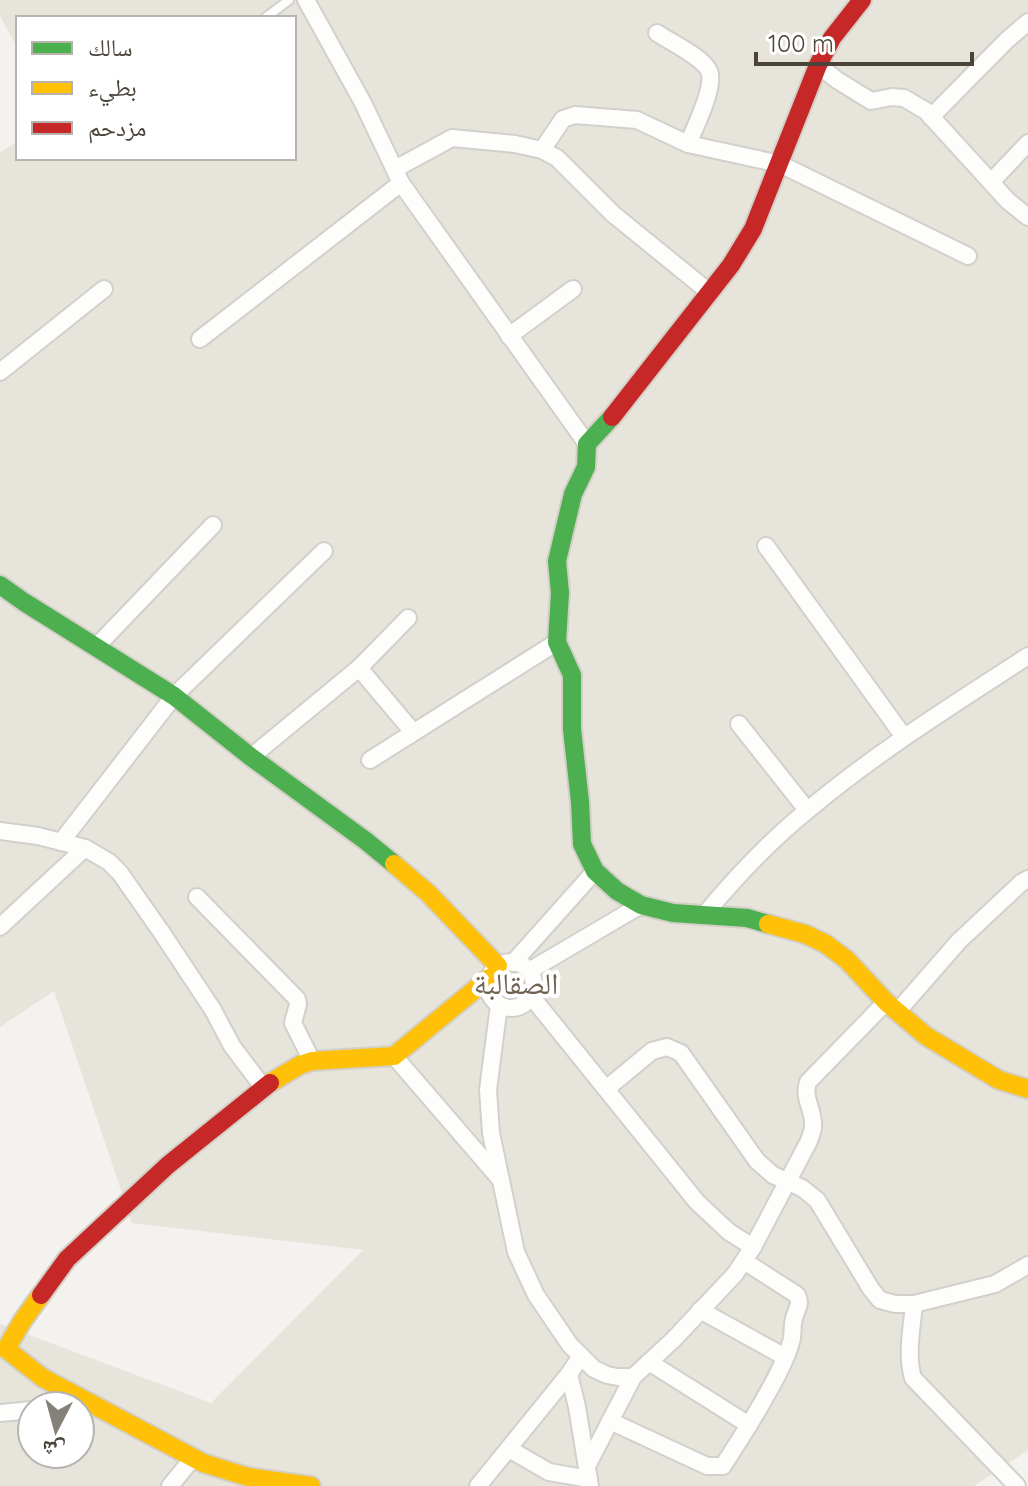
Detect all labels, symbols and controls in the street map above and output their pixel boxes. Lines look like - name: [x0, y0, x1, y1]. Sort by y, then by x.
- legend: [16, 16, 296, 160]
- scale bar: [756, 16, 972, 66]
- text: 100 m: [768, 28, 834, 58]
- text: سالك: [88, 32, 133, 62]
- text: بطيء: [88, 72, 137, 107]
- text: مزدحم: [88, 112, 147, 144]
- district label: الصقالبة: [474, 964, 558, 1002]
- north arrow: [16, 1390, 96, 1470]
- text: ش: [41, 1435, 67, 1465]

